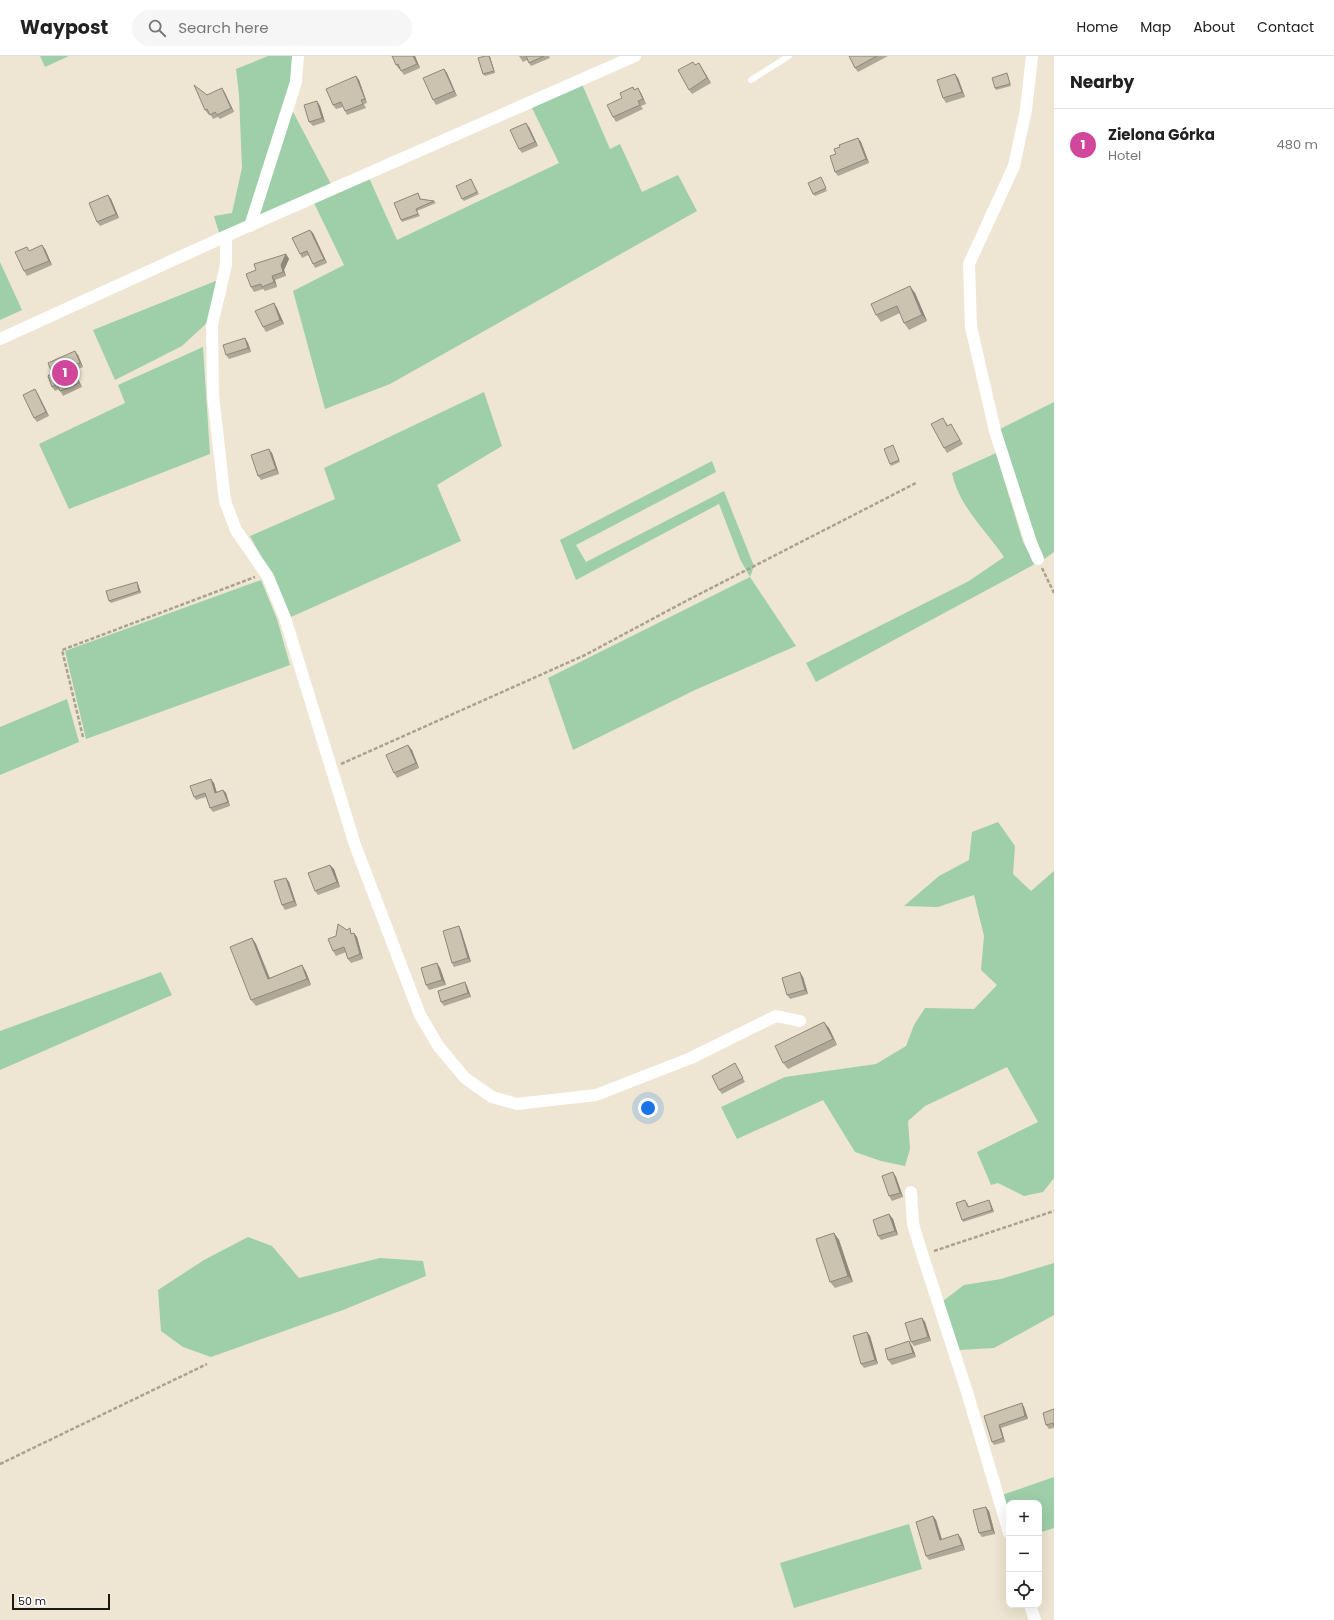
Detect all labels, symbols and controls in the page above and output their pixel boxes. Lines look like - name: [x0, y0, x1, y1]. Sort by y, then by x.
- search box: [132, 10, 412, 46]
- text: Waypost: [20, 14, 108, 41]
- icon: search: [146, 17, 168, 39]
- text: Search here: [178, 17, 269, 38]
- text: Home: [1076, 17, 1118, 37]
- text: Map: [1140, 17, 1171, 37]
- text: About: [1193, 17, 1235, 37]
- text: Contact: [1257, 17, 1314, 37]
- text: Nearby: [1070, 70, 1134, 94]
- text: Zielona Górka: [1108, 124, 1215, 145]
- text: 1: [1081, 135, 1085, 154]
- text: 480 m: [1277, 135, 1318, 154]
- text: Hotel: [1108, 146, 1141, 165]
- pin: 1: [52, 358, 78, 388]
- your location: [638, 1098, 658, 1118]
- map controls: [1006, 1500, 1042, 1608]
- button: +: [1006, 1500, 1042, 1536]
- button: −: [1006, 1536, 1042, 1572]
- button: locate: [1006, 1572, 1042, 1608]
- scale bar: [12, 1592, 110, 1611]
- text: 50 m: [18, 1593, 46, 1609]

